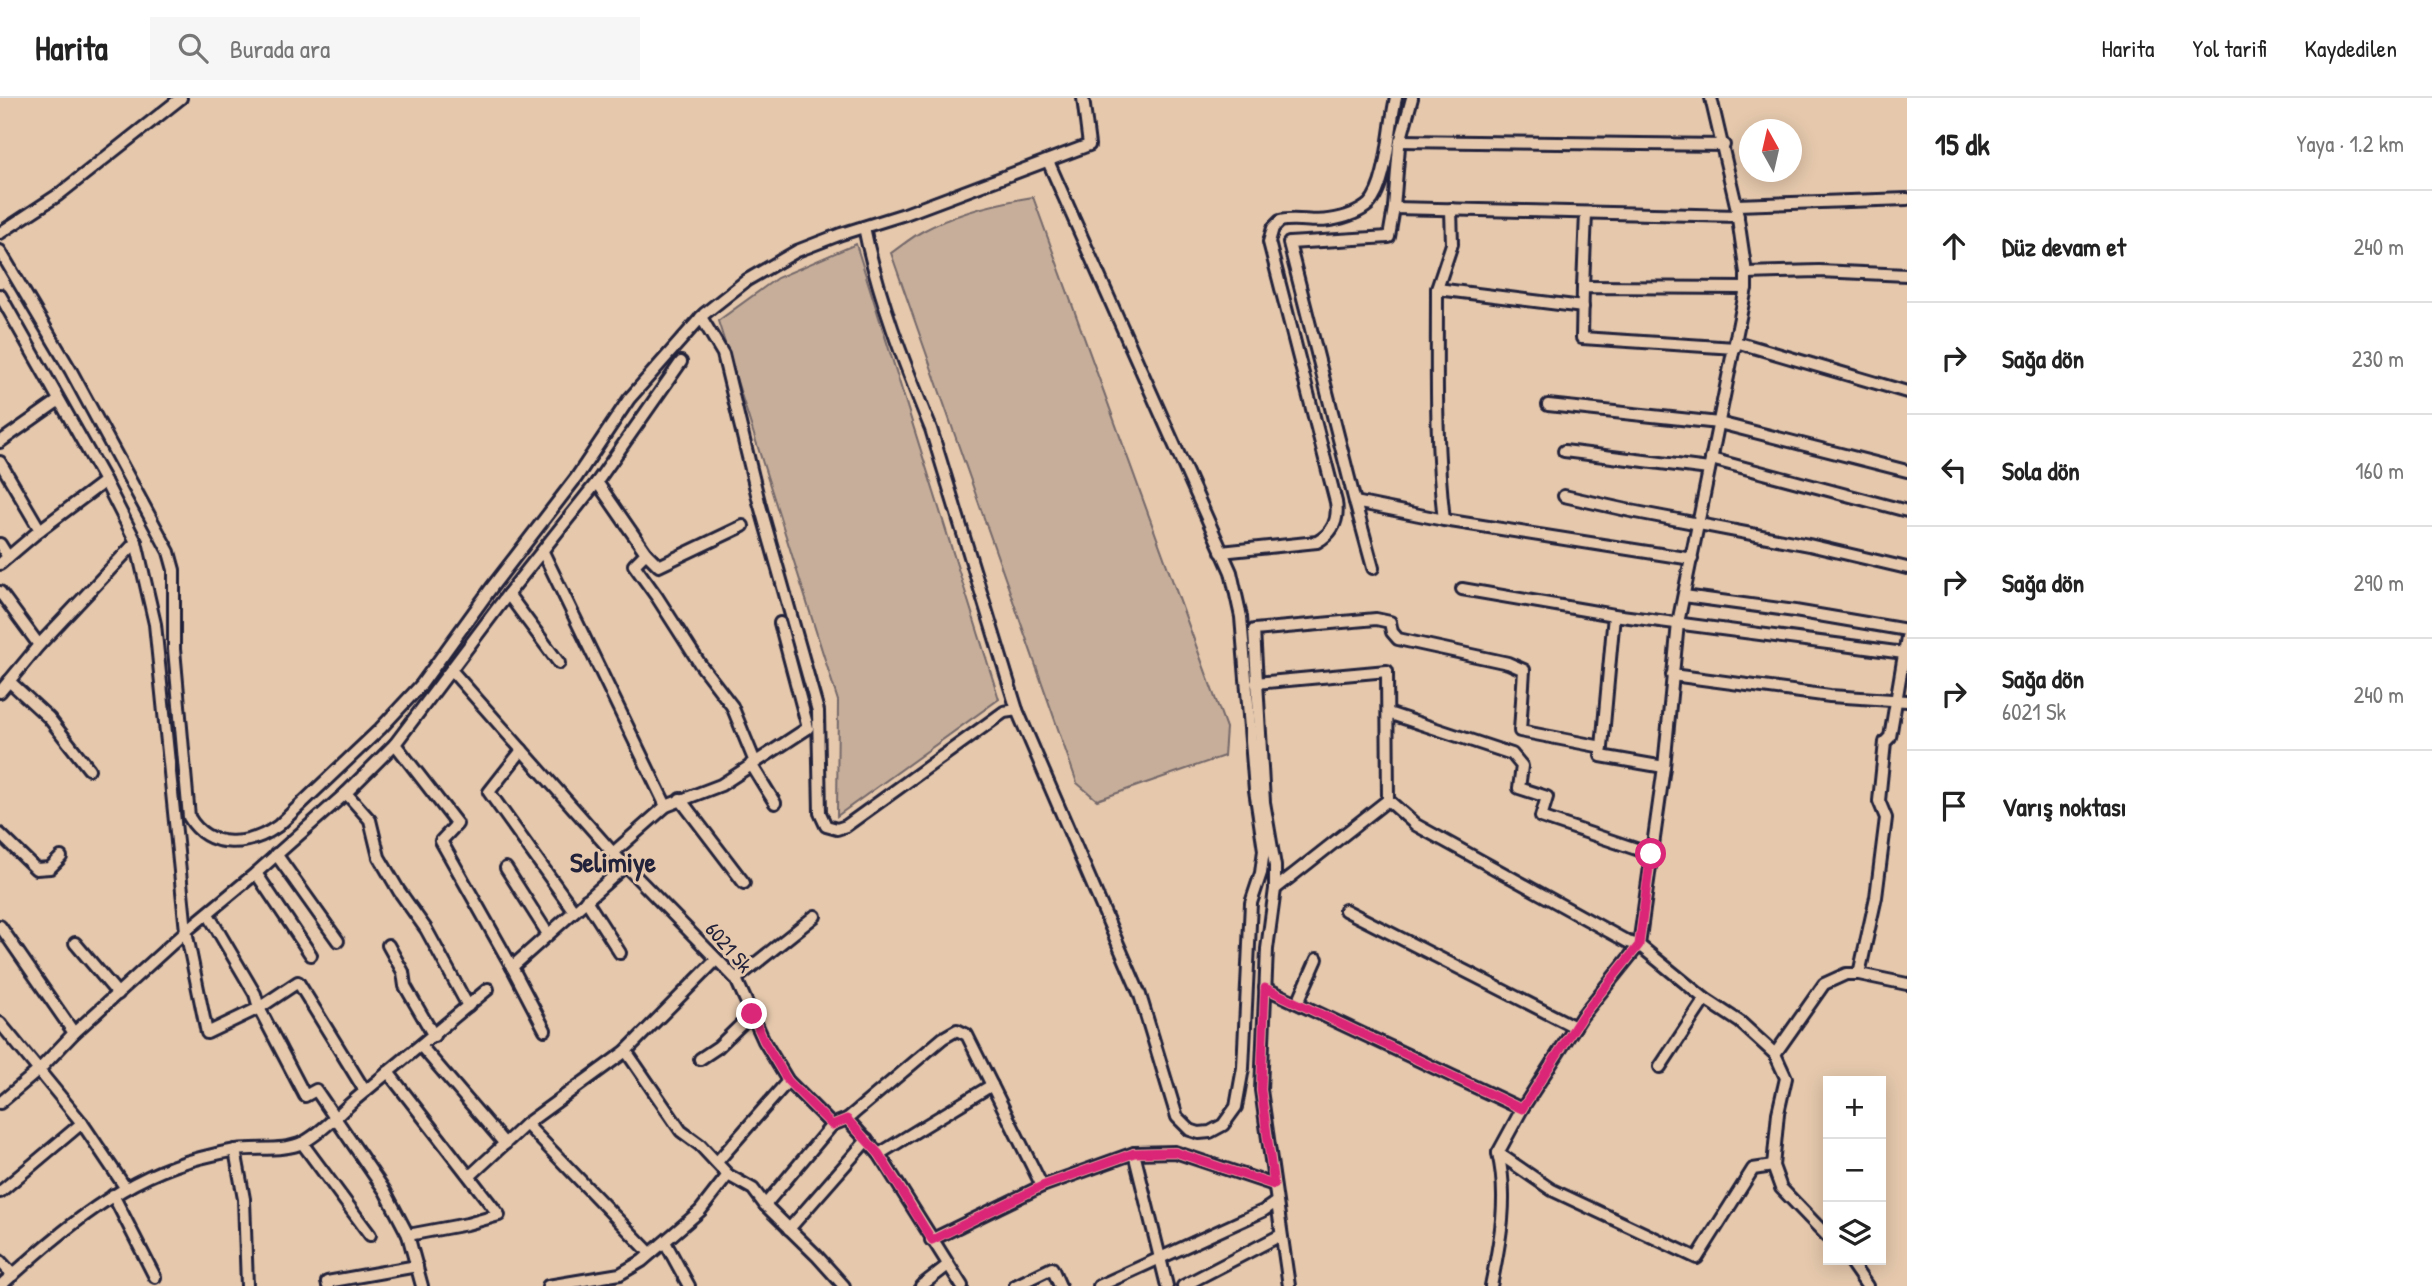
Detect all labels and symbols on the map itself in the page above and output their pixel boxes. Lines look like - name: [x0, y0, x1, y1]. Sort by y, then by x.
- north arrow: [1739, 119, 1802, 182]
- route start: [1635, 838, 1666, 869]
- district label: Selimiye: [570, 843, 657, 882]
- street label: 6021 Sk: [699, 915, 759, 979]
- route end: [736, 998, 767, 1029]

